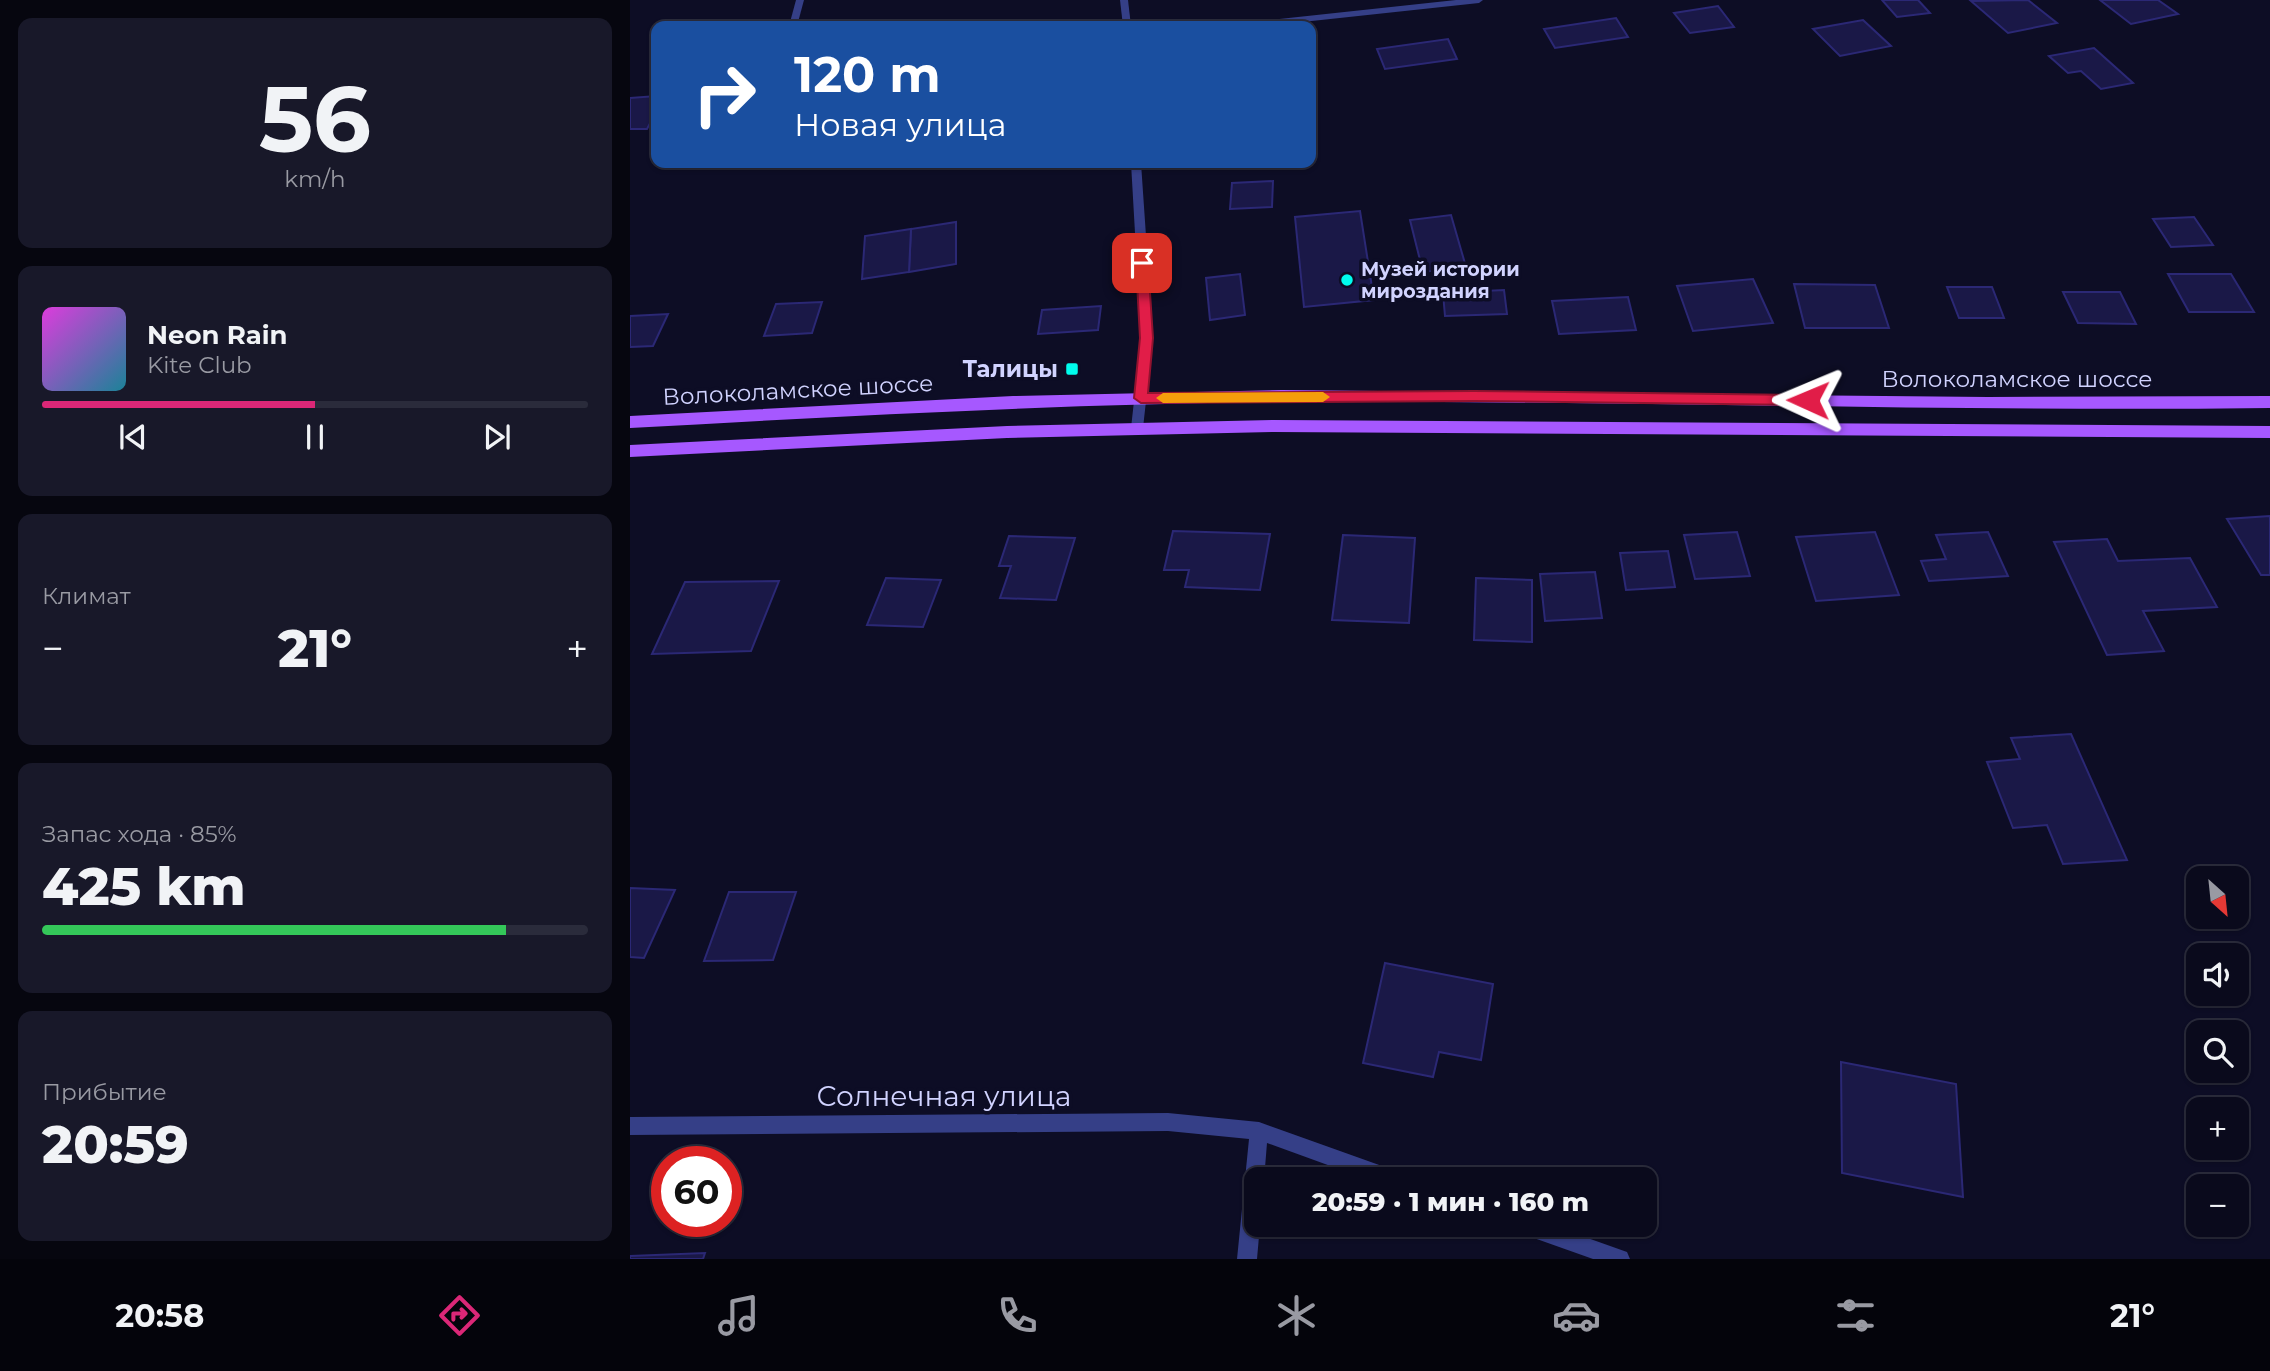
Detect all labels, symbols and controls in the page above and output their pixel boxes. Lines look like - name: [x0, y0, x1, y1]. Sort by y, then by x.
- text: 120 m: [794, 45, 941, 104]
- icon: right: [679, 49, 770, 140]
- text: 56: [259, 64, 371, 175]
- text: Новая улица: [794, 105, 1006, 144]
- text: km/h: [284, 165, 346, 193]
- pin: [1112, 233, 1172, 293]
- icon: arrive: [1123, 244, 1161, 282]
- place label: Музей истории мироздания: [1361, 258, 1520, 303]
- marker: Музей истории мироздания: [1339, 272, 1355, 288]
- text: Neon Rain: [147, 319, 288, 351]
- text: Kite Club: [147, 351, 252, 379]
- place label: Талицы: [962, 355, 1058, 383]
- marker: Талицы: [1064, 361, 1080, 377]
- position arrow: [1771, 363, 1845, 437]
- street label: Волоколамское шоссе: [1881, 365, 2153, 393]
- street label: Волоколамское шоссе: [662, 369, 934, 411]
- icon: previous: [114, 418, 152, 456]
- icon: pause: [296, 418, 334, 456]
- icon: next: [478, 418, 516, 456]
- text: Климат: [42, 582, 131, 610]
- text: 21°: [278, 617, 352, 680]
- text: −: [42, 625, 64, 672]
- text: +: [566, 625, 588, 672]
- text: Запас хода · 85%: [42, 820, 237, 848]
- text: 425 km: [42, 855, 246, 918]
- north arrow: [2186, 866, 2249, 929]
- map controls: [2186, 866, 2249, 1237]
- button: sound: [2186, 943, 2249, 1006]
- button: search: [2186, 1020, 2249, 1083]
- text: Прибытие: [42, 1078, 167, 1106]
- street label: Солнечная улица: [817, 1079, 1071, 1113]
- button: +: [2186, 1097, 2249, 1160]
- text: 20:59: [42, 1113, 189, 1176]
- speed limit sign: 60: [651, 1146, 742, 1237]
- button: −: [2186, 1174, 2249, 1237]
- text: 20:59 · 1 мин · 160 m: [1312, 1186, 1589, 1218]
- icon: directions: [435, 1291, 484, 1340]
- icon: music: [714, 1291, 763, 1340]
- icon: phone: [993, 1291, 1042, 1340]
- icon: climate: [1272, 1291, 1321, 1340]
- icon: car: [1552, 1291, 1601, 1340]
- icon: filters: [1831, 1291, 1880, 1340]
- text: 20:58: [115, 1296, 204, 1335]
- text: 21°: [2110, 1296, 2155, 1335]

